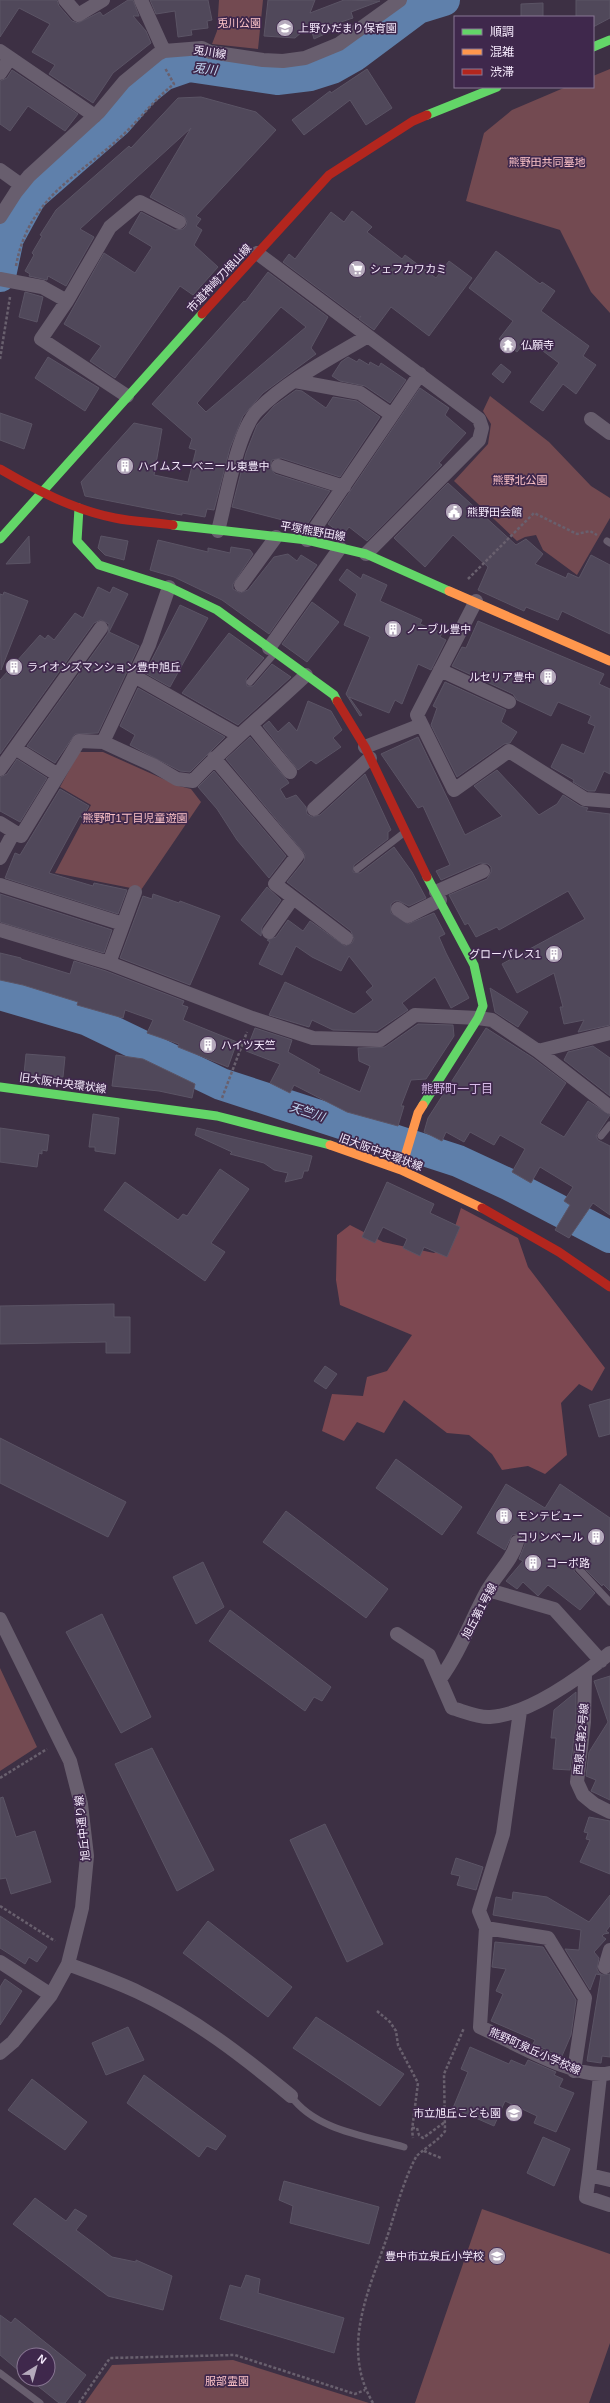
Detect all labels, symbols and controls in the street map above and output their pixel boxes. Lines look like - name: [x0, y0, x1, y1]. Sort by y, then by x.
- legend: [454, 16, 594, 88]
- park label: 兎川公園: [217, 17, 261, 29]
- school or university icon: 上野ひだまり保育園: [275, 18, 295, 38]
- place label: 上野ひだまり保育園: [298, 22, 397, 34]
- text: 順調: [490, 25, 514, 39]
- street label: 兎川線: [193, 43, 227, 61]
- text: 混雑: [490, 45, 514, 59]
- water label: 兎川: [192, 61, 220, 78]
- text: 渋滞: [490, 65, 514, 79]
- park label: 熊野田共同墓地: [509, 156, 586, 168]
- street label: 市道神崎刀根山線: [185, 242, 253, 314]
- supermarket icon: シェフカワカミ: [347, 259, 367, 279]
- place label: シェフカワカミ: [370, 263, 447, 275]
- temple icon: 仏願寺: [498, 335, 518, 355]
- place label: 仏願寺: [521, 339, 554, 351]
- building icon: ハイムスーベニール東豊中: [115, 456, 135, 476]
- place label: ハイムスーベニール東豊中: [138, 460, 270, 472]
- park label: 熊野北公園: [493, 474, 548, 486]
- public building icon: 熊野田会館: [444, 502, 464, 522]
- place label: 熊野田会館: [467, 506, 522, 518]
- street label: 平塚熊野田線: [279, 519, 347, 543]
- building icon: ノーブル豊中: [383, 619, 403, 639]
- place label: ノーブル豊中: [406, 623, 471, 635]
- building icon: ライオンズマンション豊中旭丘: [4, 657, 24, 677]
- place label: ライオンズマンション豊中旭丘: [27, 661, 181, 673]
- building icon: ルセリア豊中: [538, 667, 558, 687]
- place label: ルセリア豊中: [469, 671, 535, 683]
- park label: 熊野町1丁目児童遊園: [82, 812, 188, 824]
- building icon: グローパレス1: [544, 944, 564, 964]
- place label: グローパレス1: [469, 948, 541, 960]
- building icon: ハイツ天竺: [198, 1035, 218, 1055]
- place label: ハイツ天竺: [221, 1039, 276, 1051]
- street label: 旧大阪中央環状線: [19, 1071, 107, 1095]
- district label: 熊野町一丁目: [421, 1082, 493, 1096]
- water label: 天竺川: [288, 1100, 328, 1125]
- street label: 旧大阪中央環状線: [338, 1131, 424, 1173]
- building icon: モンテビュー: [494, 1506, 514, 1526]
- place label: モンテビュー: [517, 1510, 583, 1522]
- building icon: コリンベール: [586, 1527, 606, 1547]
- place label: コリンベール: [517, 1531, 583, 1543]
- building icon: コーポ路: [523, 1553, 543, 1573]
- place label: コーポ路: [546, 1557, 590, 1569]
- street label: 旭丘第1号線: [459, 1581, 499, 1641]
- street label: 西泉丘第2号線: [572, 1703, 590, 1775]
- street label: 旭丘中通り線: [73, 1795, 91, 1861]
- street label: 熊野町泉丘小学校線: [487, 2025, 583, 2077]
- school or university icon: 市立旭丘こども園: [504, 2103, 524, 2123]
- place label: 市立旭丘こども園: [413, 2107, 501, 2119]
- school or university icon: 豊中市立泉丘小学校: [487, 2246, 507, 2266]
- place label: 豊中市立泉丘小学校: [385, 2250, 484, 2262]
- north arrow: [16, 2347, 56, 2387]
- text: N: [35, 2352, 49, 2366]
- park label: 服部霊園: [205, 2375, 249, 2387]

